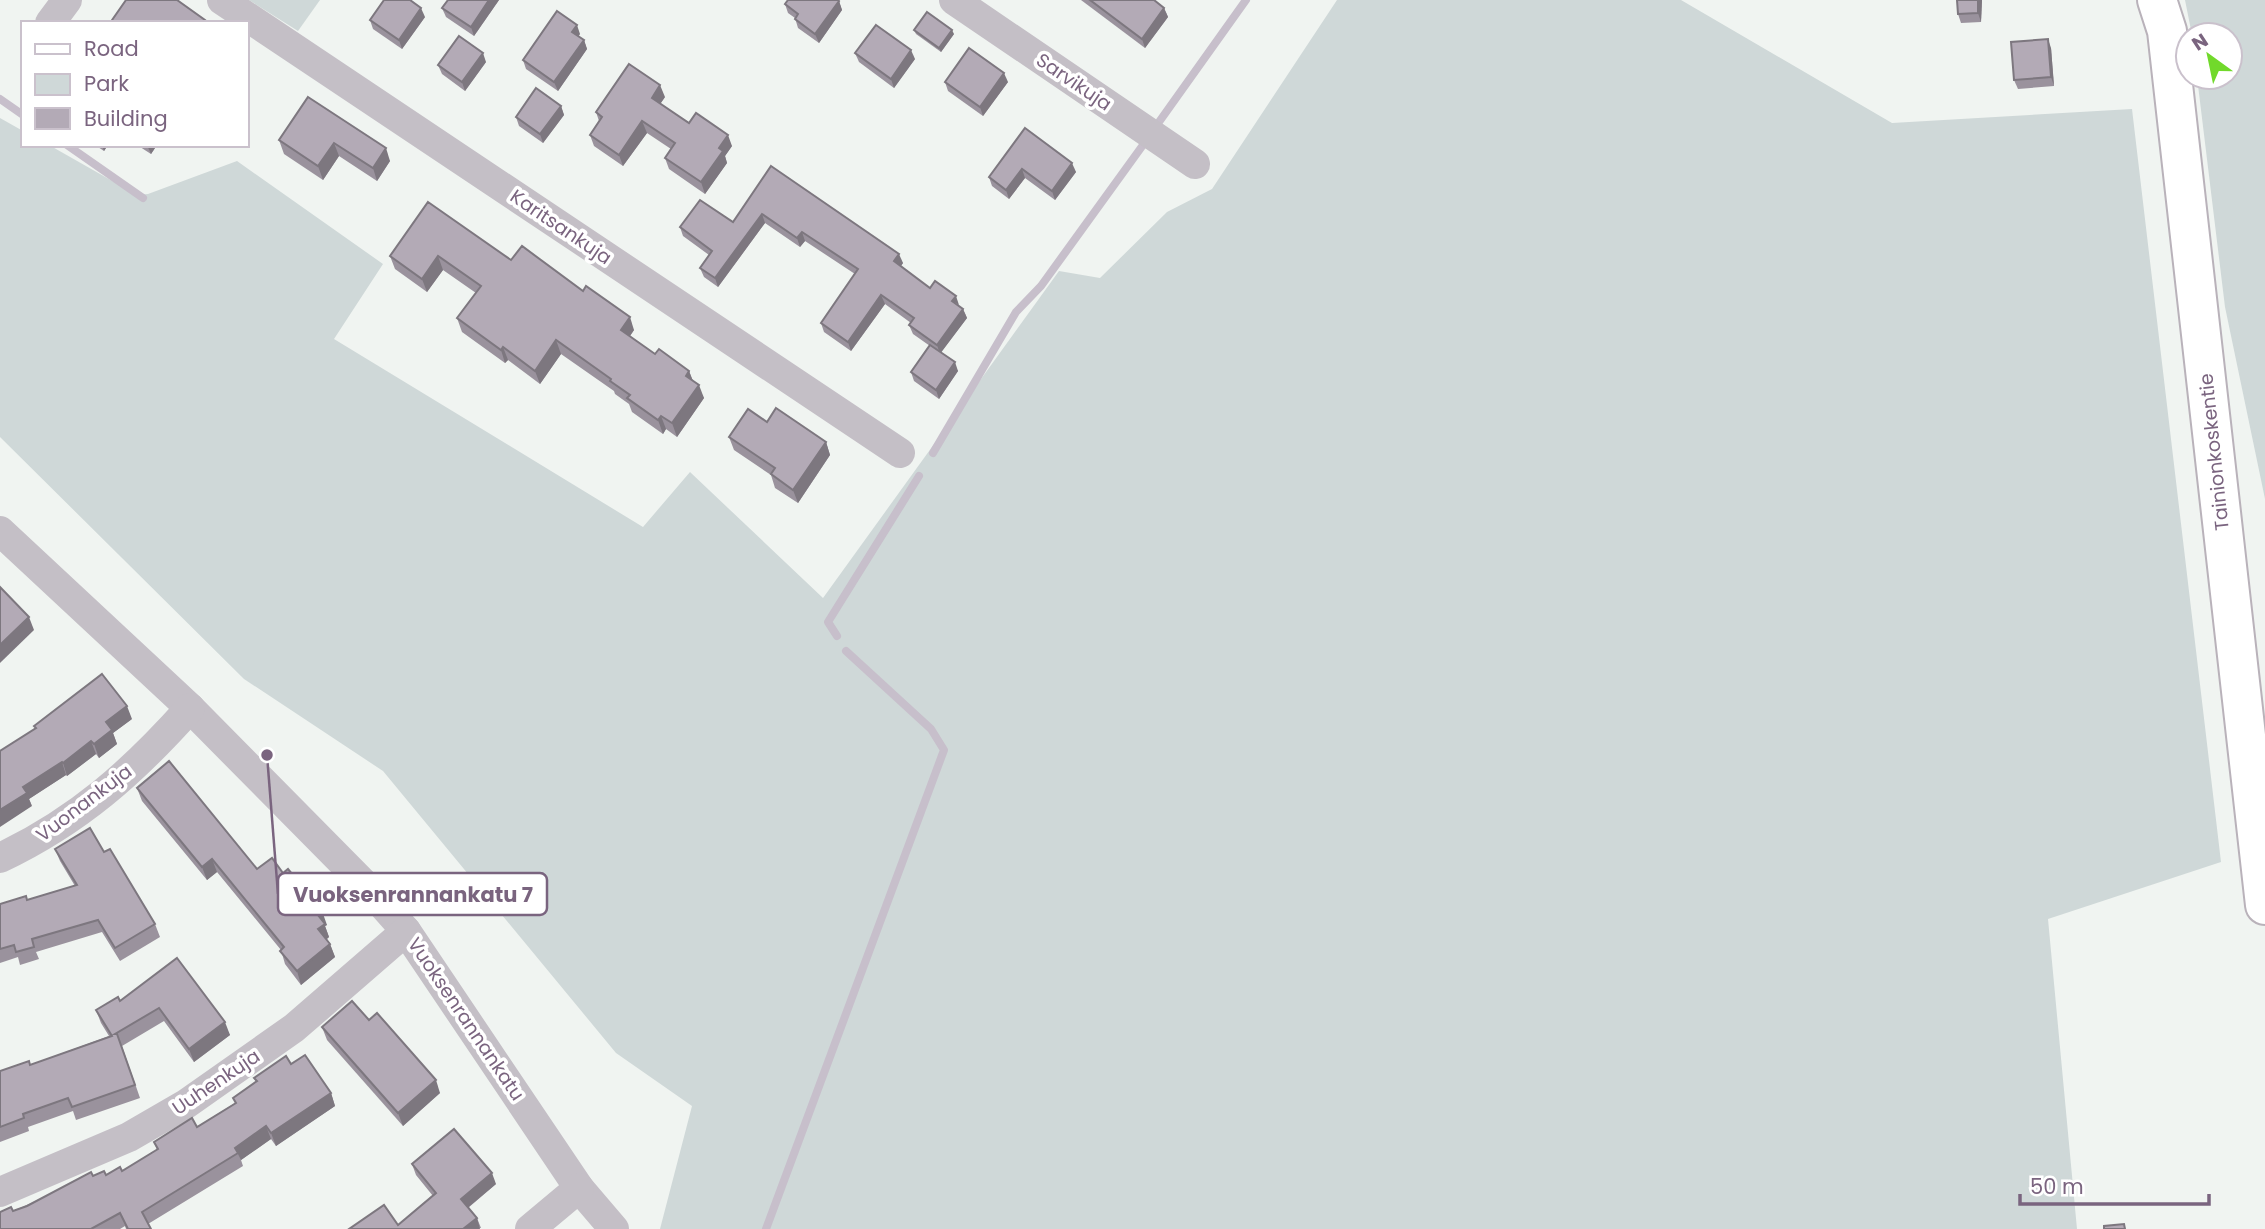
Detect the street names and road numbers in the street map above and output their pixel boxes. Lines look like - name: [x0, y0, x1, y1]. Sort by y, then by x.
- street label: Sarvikuja: [1031, 47, 1117, 117]
- street label: Karitsankuja: [505, 183, 617, 271]
- street label: Tainionkoskentie: [2192, 372, 2236, 532]
- street label: Vuonankuja: [30, 758, 138, 848]
- street label: Vuoksenrannankatu: [401, 932, 531, 1106]
- street label: Uuhenkuja: [167, 1043, 265, 1121]

